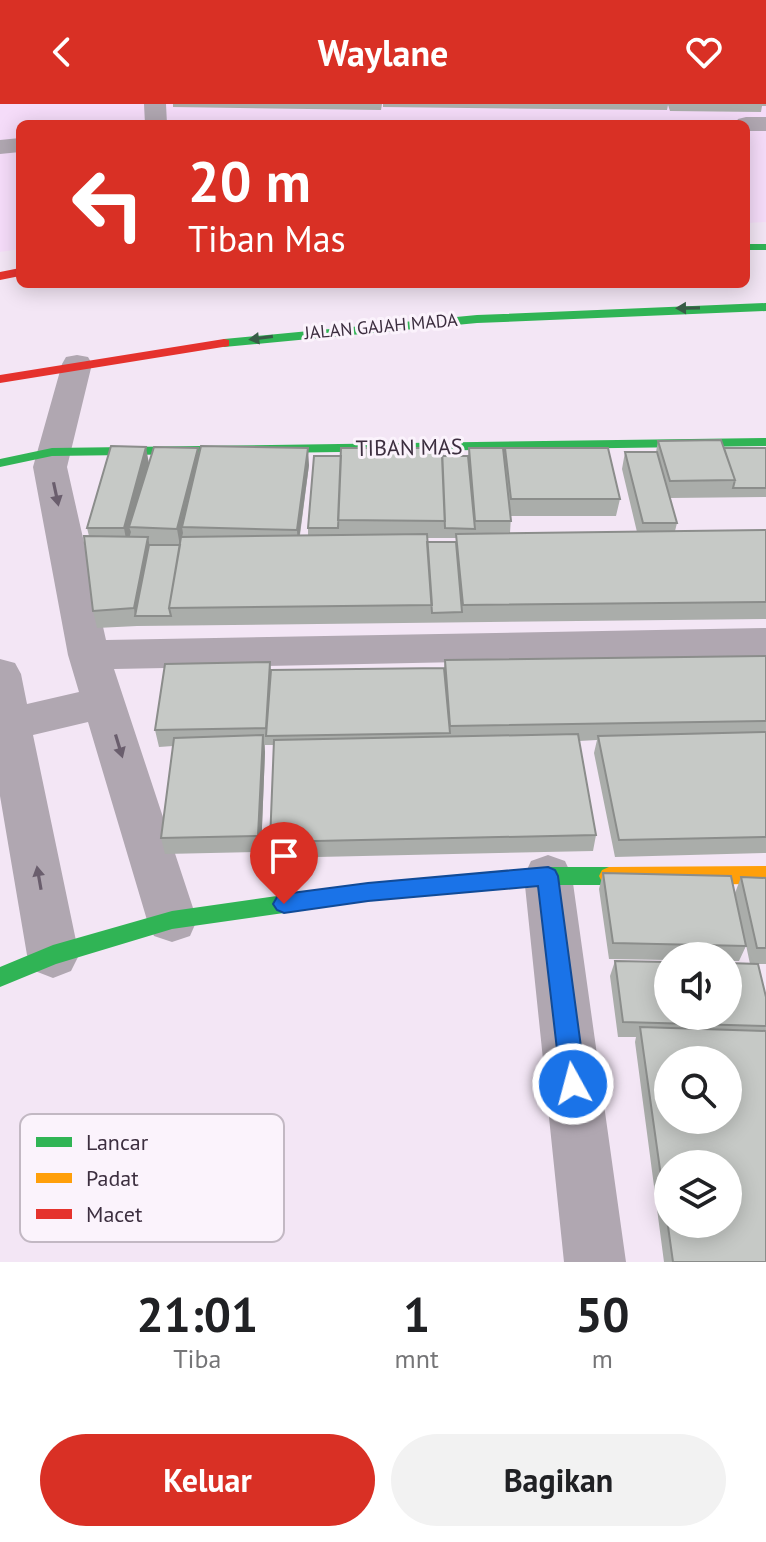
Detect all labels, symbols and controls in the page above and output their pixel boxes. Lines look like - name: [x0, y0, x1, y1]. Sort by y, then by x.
- text: Waylane: [318, 29, 448, 76]
- icon: back: [40, 30, 84, 74]
- icon: heart: [682, 30, 726, 74]
- text: 20 m: [188, 145, 311, 217]
- icon: left: [56, 152, 160, 256]
- text: Tiban Mas: [188, 215, 346, 262]
- one-way arrow: [675, 302, 700, 315]
- street label: JALAN GAJAH MADA: [303, 308, 459, 344]
- one-way arrow: [248, 332, 273, 345]
- street label: TIBAN MAS: [355, 432, 463, 462]
- one-way arrow: [50, 481, 63, 506]
- one-way arrow: [113, 734, 126, 758]
- pin: [250, 822, 318, 904]
- icon: arrive: [262, 834, 306, 878]
- one-way arrow: [33, 865, 45, 890]
- map controls: [654, 942, 742, 1238]
- button: sound: [654, 942, 742, 1030]
- position arrow: [531, 1042, 615, 1126]
- button: search: [654, 1046, 742, 1134]
- legend: [20, 1114, 284, 1242]
- text: Lancar: [86, 1128, 149, 1156]
- button: layers: [654, 1150, 742, 1238]
- text: Padat: [86, 1164, 139, 1192]
- text: Macet: [86, 1200, 143, 1228]
- text: 21:01: [136, 1283, 258, 1345]
- text: 1: [403, 1283, 430, 1345]
- text: 50: [575, 1283, 630, 1345]
- text: Tiba: [173, 1342, 221, 1375]
- text: mnt: [395, 1342, 439, 1375]
- text: m: [592, 1342, 613, 1375]
- button: Keluar: [40, 1434, 375, 1526]
- button: Bagikan: [391, 1434, 726, 1526]

